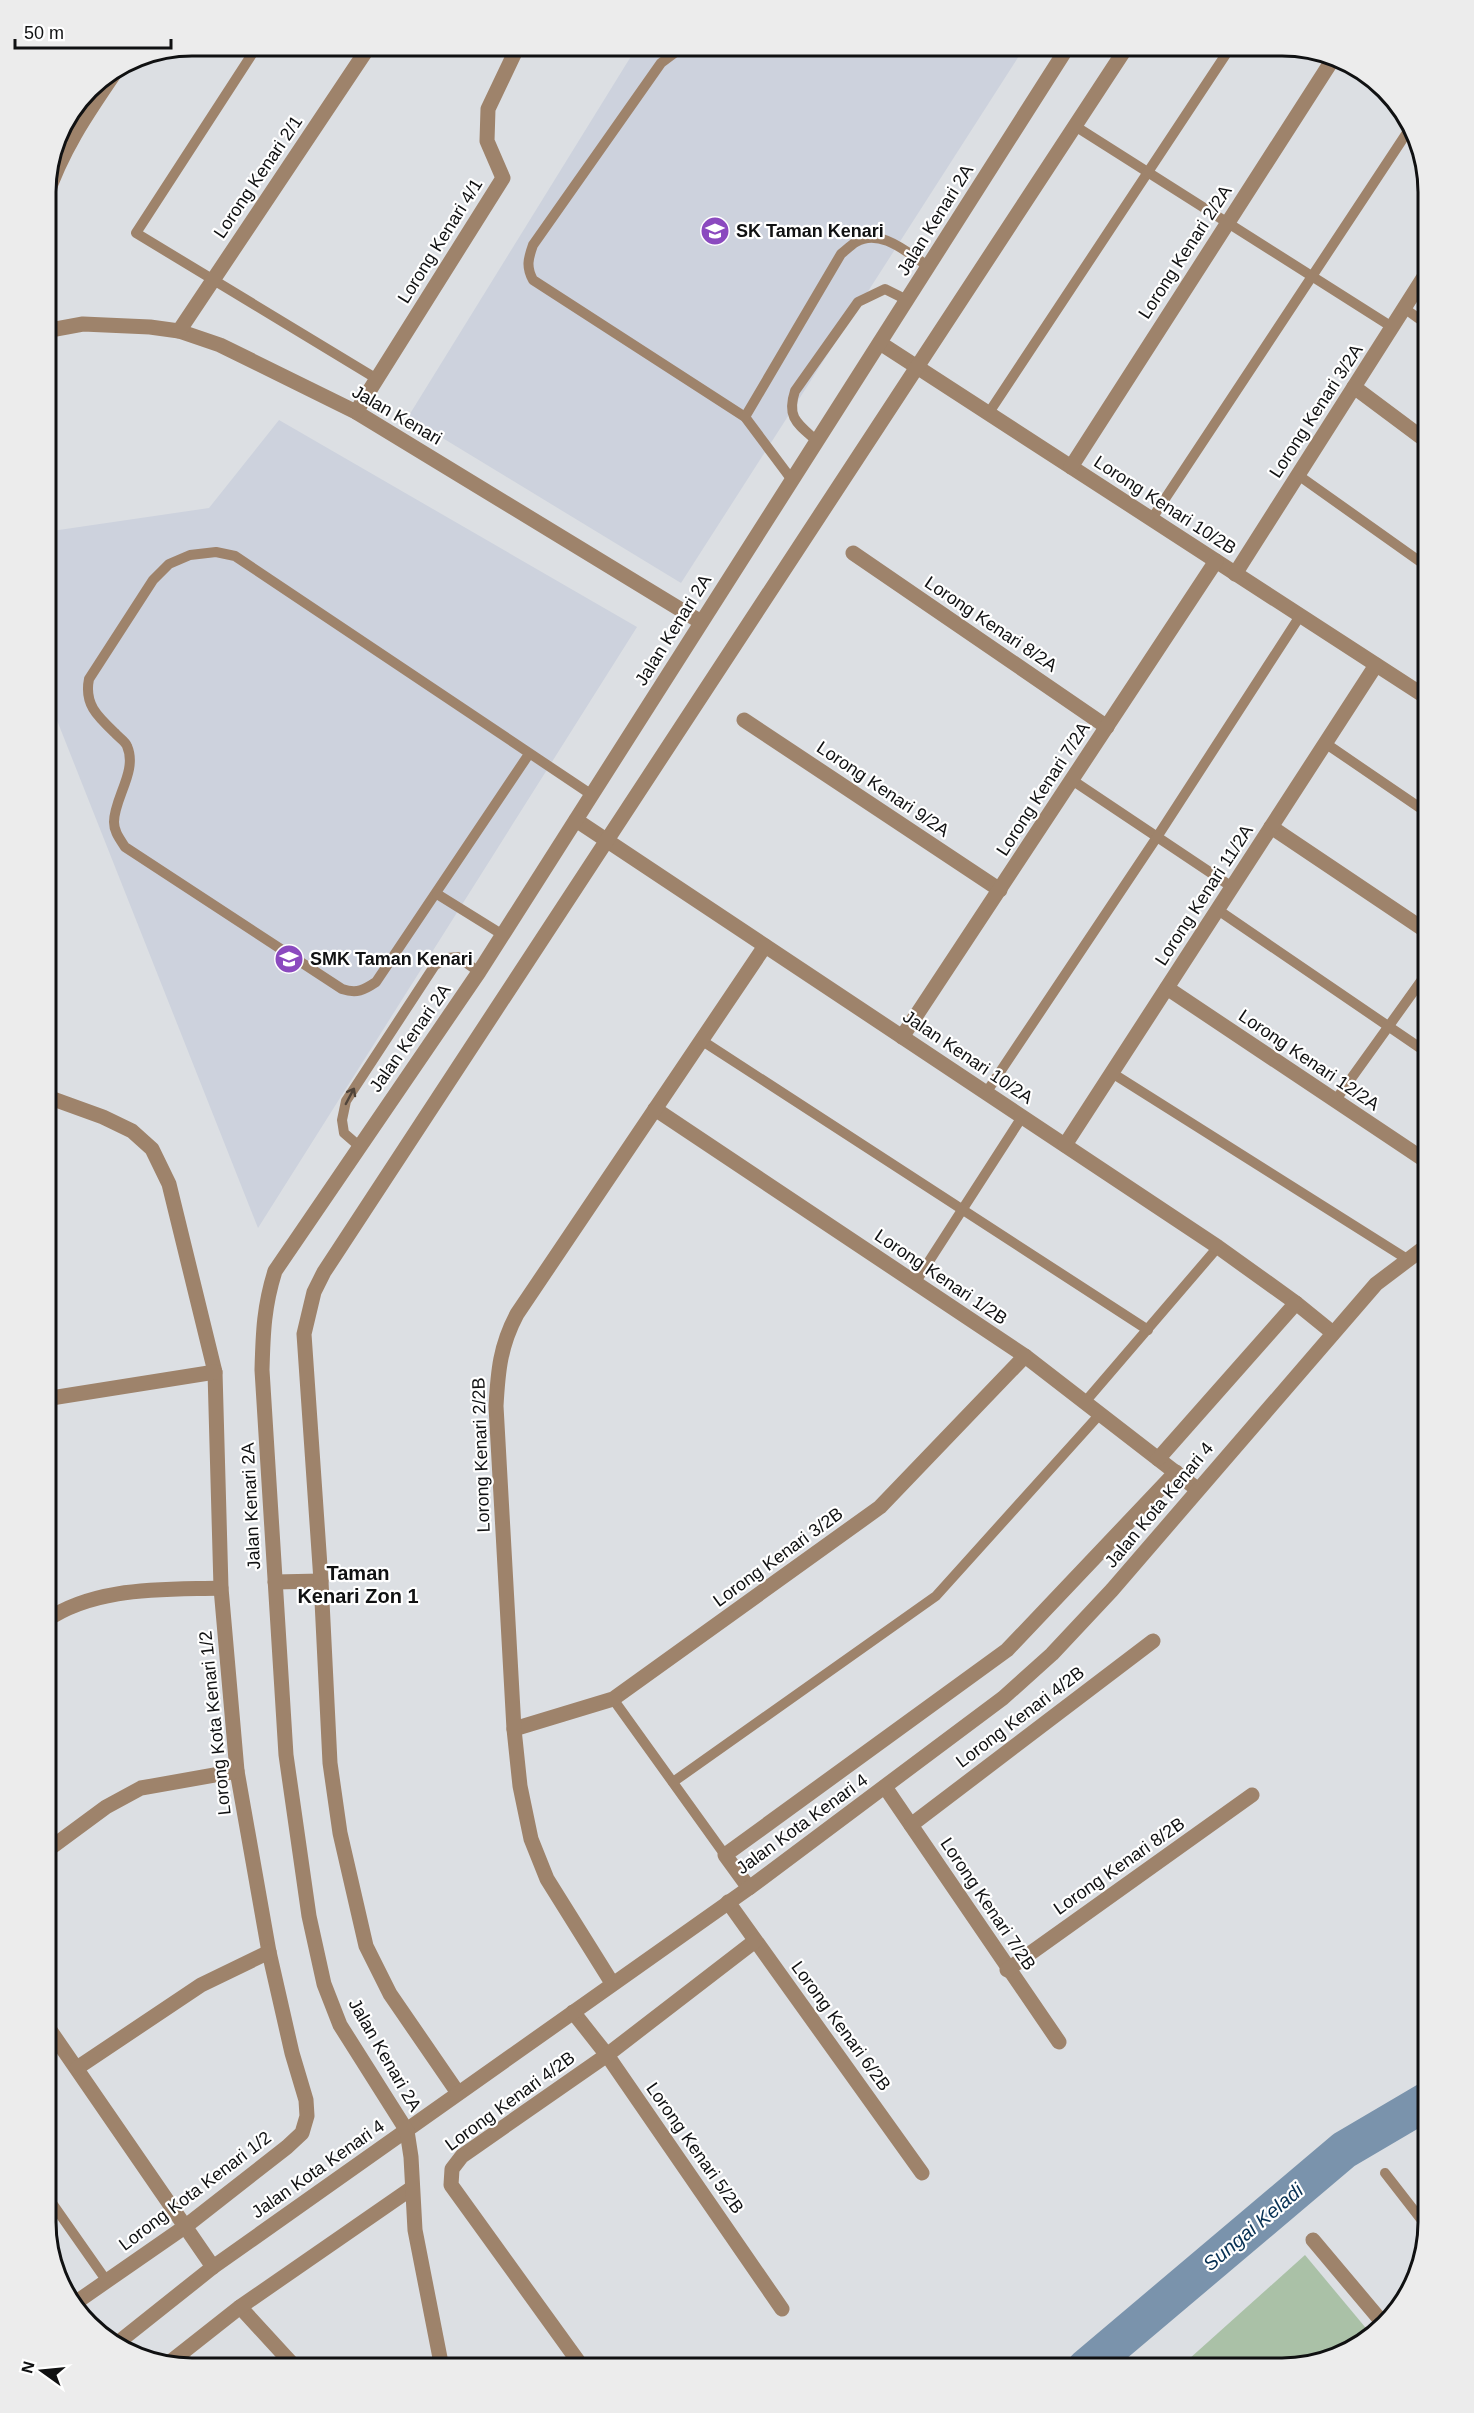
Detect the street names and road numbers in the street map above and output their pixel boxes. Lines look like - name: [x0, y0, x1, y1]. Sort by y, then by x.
- street label: Lorong Kenari 2/1: [210, 112, 306, 242]
- street label: Jalan Kenari 2A: [893, 161, 977, 279]
- street label: Lorong Kenari 4/1: [394, 175, 486, 307]
- street label: Lorong Kenari 2/2A: [1134, 182, 1236, 322]
- street label: Lorong Kenari 3/2A: [1265, 341, 1367, 481]
- street label: Jalan Kenari: [349, 381, 445, 449]
- street label: Lorong Kenari 10/2B: [1090, 452, 1240, 558]
- street label: Jalan Kenari 2A: [631, 571, 715, 689]
- street label: Lorong Kenari 8/2A: [921, 572, 1061, 676]
- street label: Lorong Kenari 7/2A: [992, 719, 1094, 859]
- street label: Lorong Kenari 9/2A: [813, 737, 953, 841]
- street label: Lorong Kenari 11/2A: [1151, 821, 1257, 969]
- street label: Jalan Kenari 2A: [365, 980, 455, 1096]
- street label: Jalan Kenari 10/2A: [899, 1006, 1037, 1108]
- street label: Lorong Kenari 12/2A: [1235, 1006, 1383, 1114]
- street label: Lorong Kenari 1/2B: [871, 1225, 1011, 1329]
- street label: Lorong Kenari 2/2B: [468, 1377, 494, 1533]
- street label: Jalan Kota Kenari 4: [1101, 1438, 1217, 1572]
- street label: Jalan Kenari 2A: [238, 1442, 264, 1570]
- street label: Lorong Kenari 3/2B: [709, 1503, 847, 1611]
- street label: Lorong Kota Kenari 1/2: [195, 1630, 235, 1816]
- street label: Lorong Kenari 4/2B: [952, 1662, 1088, 1772]
- street label: Jalan Kota Kenari 4: [733, 1770, 871, 1878]
- street label: Lorong Kenari 8/2B: [1050, 1813, 1188, 1919]
- street label: Lorong Kenari 7/2B: [936, 1834, 1040, 1974]
- street label: Lorong Kenari 6/2B: [787, 1957, 895, 2095]
- street label: Jalan Kenari 2A: [345, 1995, 425, 2115]
- street label: Lorong Kenari 4/2B: [441, 2047, 579, 2155]
- street label: Lorong Kenari 5/2B: [642, 2079, 748, 2217]
- street label: Jalan Kota Kenari 4: [248, 2116, 388, 2222]
- street label: Lorong Kota Kenari 1/2: [115, 2127, 275, 2255]

